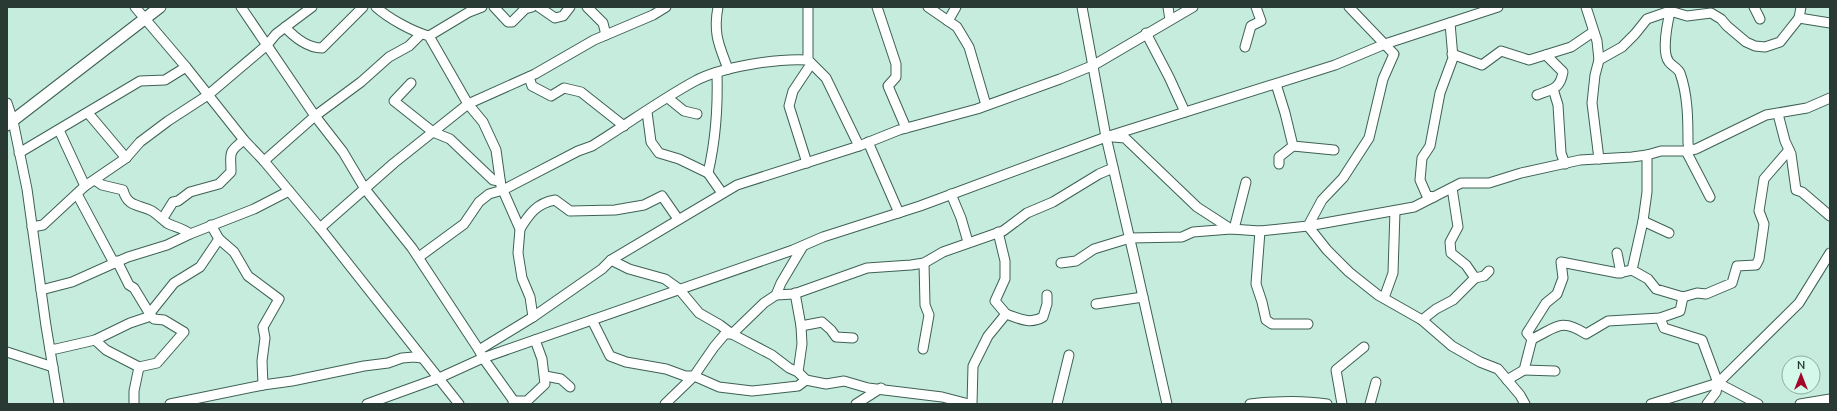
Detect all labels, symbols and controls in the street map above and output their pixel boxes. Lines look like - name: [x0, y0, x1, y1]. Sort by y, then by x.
- north arrow: [1781, 355, 1821, 395]
- text: N: [1797, 358, 1805, 373]

